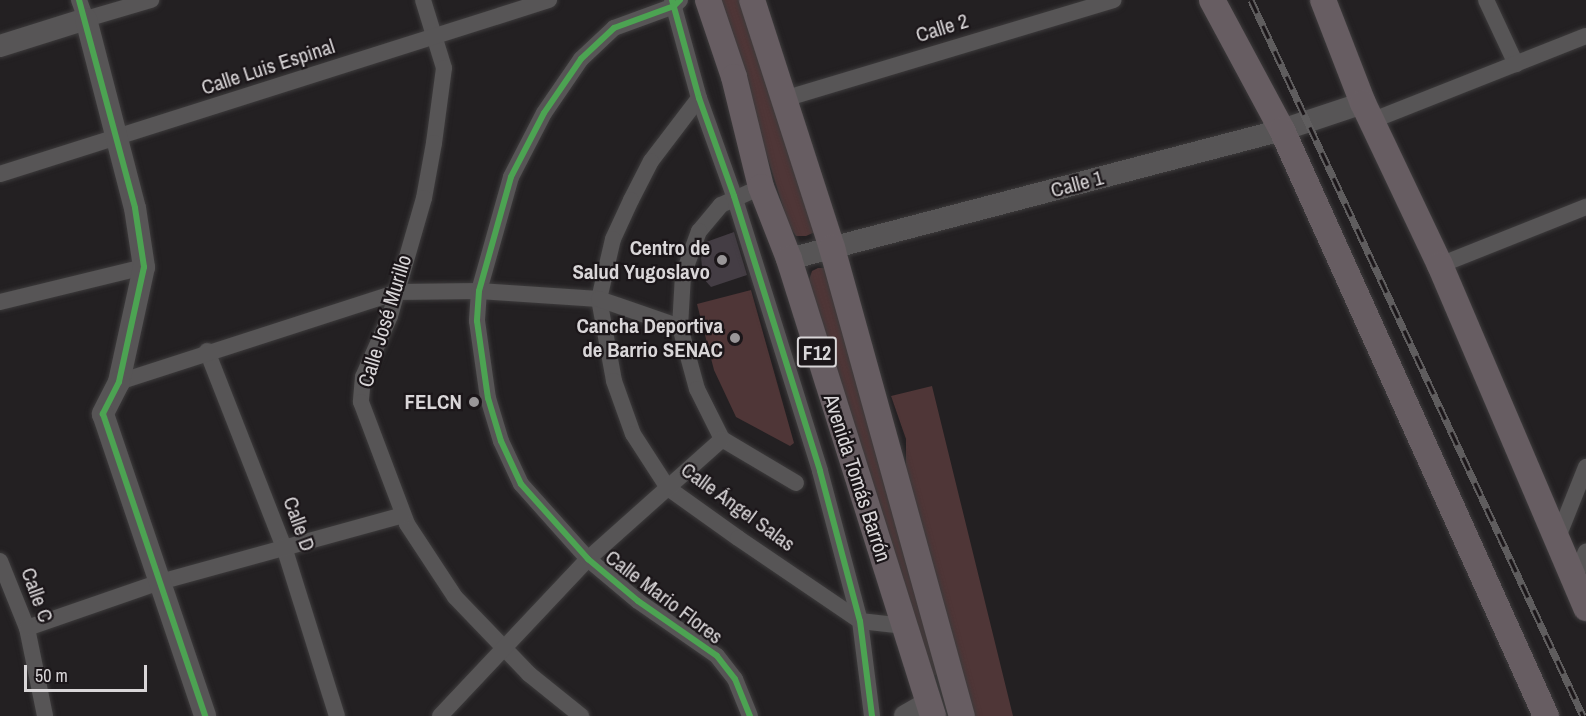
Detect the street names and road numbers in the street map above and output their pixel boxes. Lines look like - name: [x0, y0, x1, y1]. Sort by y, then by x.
- street label: Calle 2: [913, 8, 971, 48]
- street label: Calle Luis Espinal: [198, 34, 338, 100]
- street label: Calle 1: [1048, 165, 1106, 203]
- street label: Calle José Murillo: [353, 252, 417, 390]
- road number: F12: [796, 335, 838, 369]
- street label: Avenida Tomás Barrón: [818, 391, 896, 565]
- street label: Calle Ángel Salas: [676, 457, 800, 557]
- street label: Calle D: [278, 493, 320, 555]
- street label: Calle Mario Flores: [600, 545, 728, 649]
- street label: Calle C: [16, 564, 58, 626]

